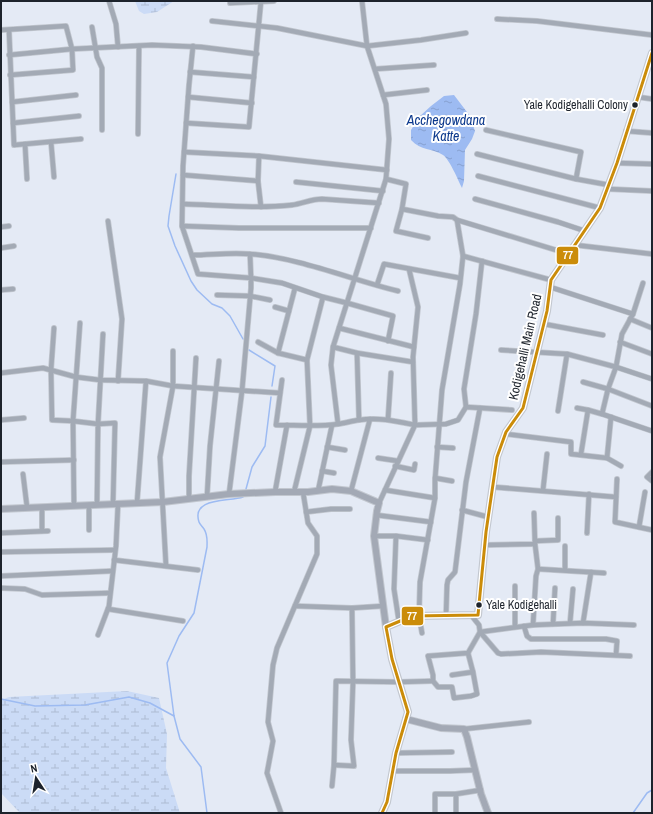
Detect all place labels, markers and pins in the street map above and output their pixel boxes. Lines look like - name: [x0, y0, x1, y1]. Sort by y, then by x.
- place label: Yale Kodigehalli Colony: [524, 97, 628, 113]
- marker: Yale Kodigehalli Colony: [630, 100, 640, 110]
- place label: Yale Kodigehalli: [486, 597, 557, 613]
- marker: Yale Kodigehalli: [474, 600, 484, 610]

